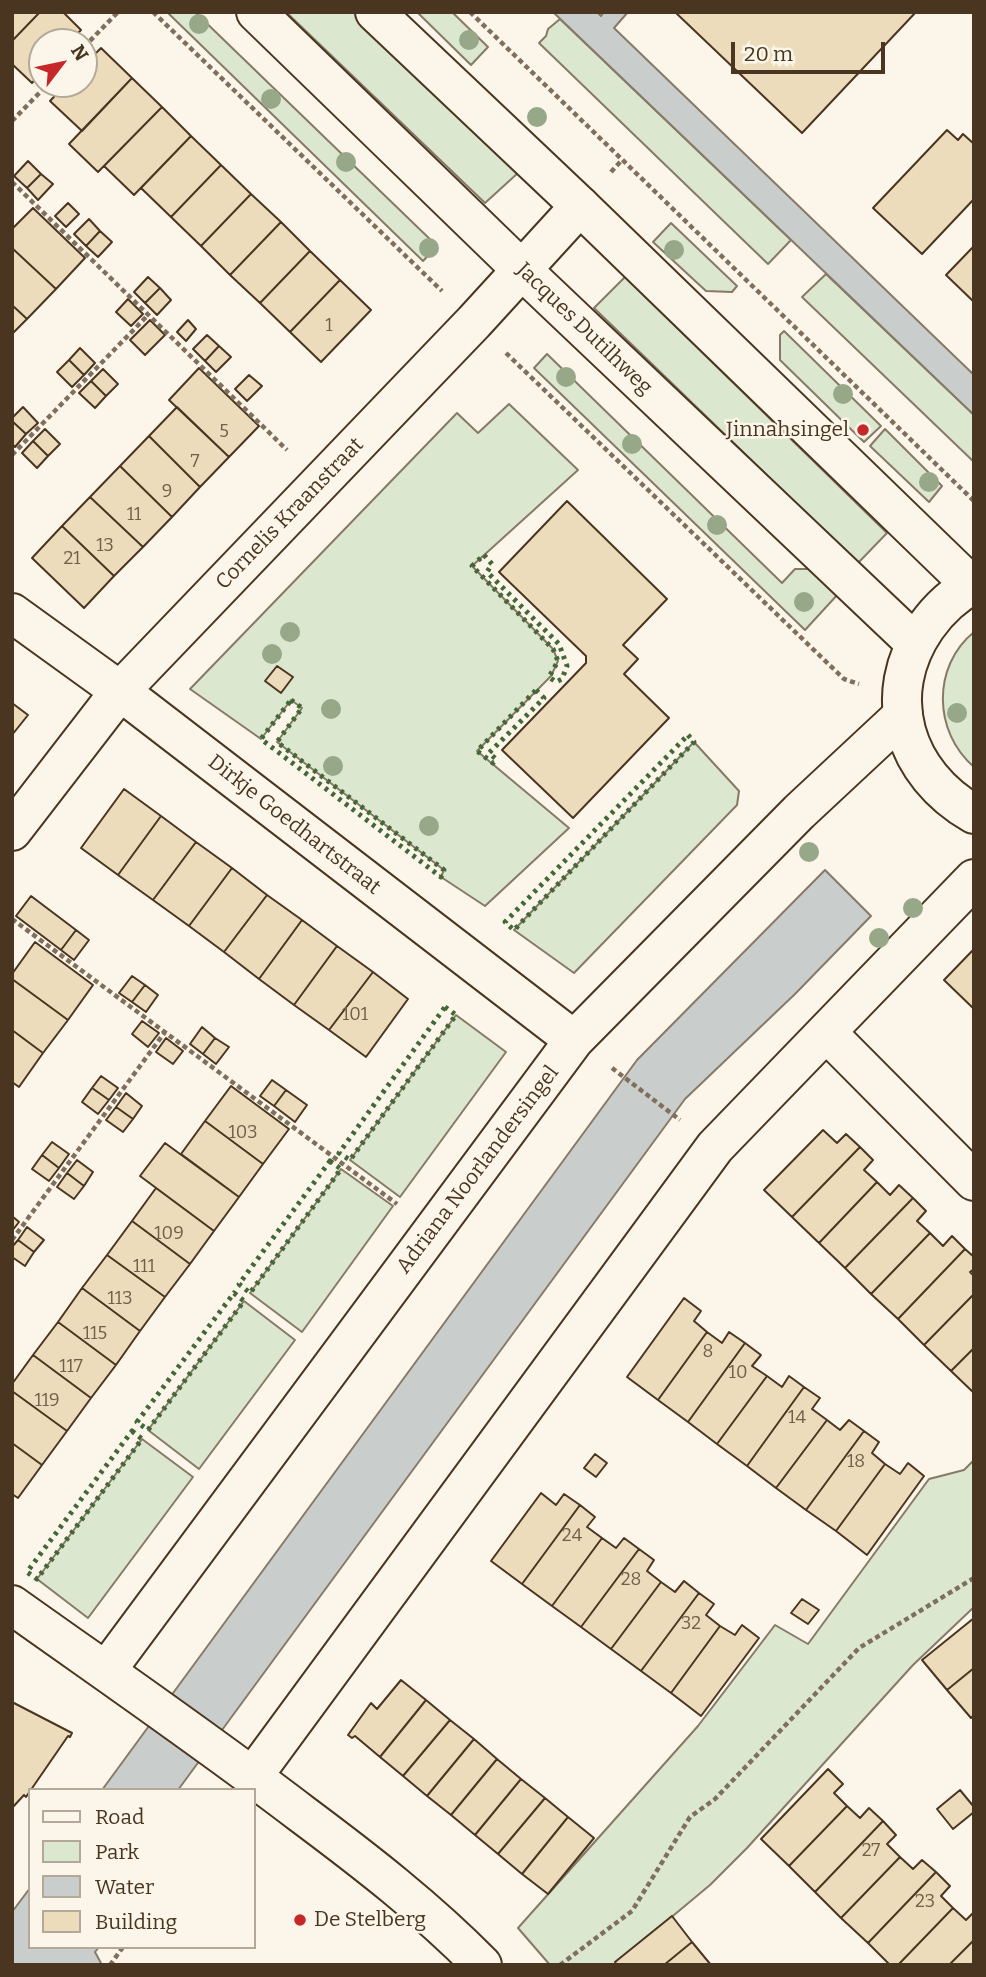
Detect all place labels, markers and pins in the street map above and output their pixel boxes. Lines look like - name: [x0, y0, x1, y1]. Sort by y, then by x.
- place label: Jinnahsingel: [726, 417, 849, 443]
- marker: Jinnahsingel: [855, 422, 871, 438]
- place label: De Stelberg: [314, 1907, 426, 1933]
- marker: De Stelberg: [292, 1912, 308, 1928]

